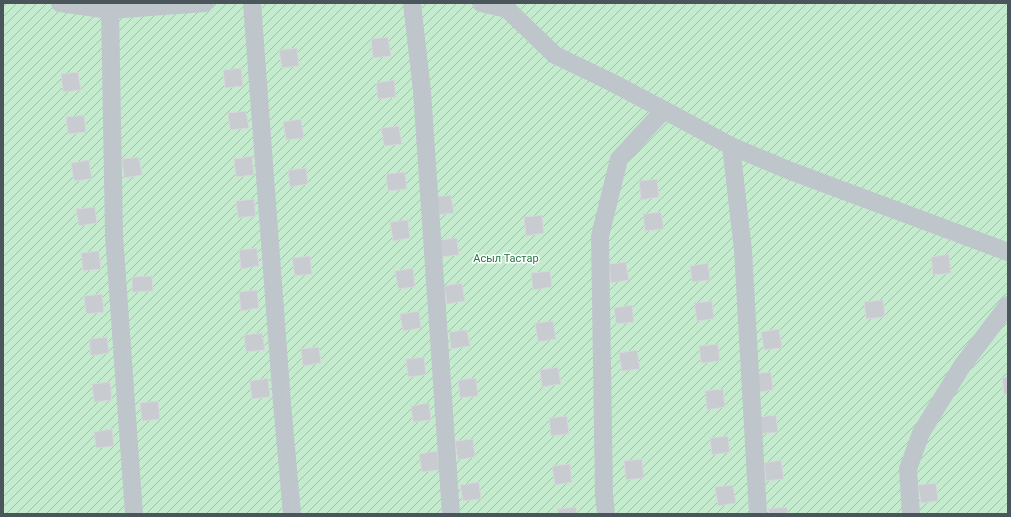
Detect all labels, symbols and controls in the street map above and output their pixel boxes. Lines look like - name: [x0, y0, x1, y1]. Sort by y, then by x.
- park label: Асыл Тастар: [473, 252, 539, 265]

